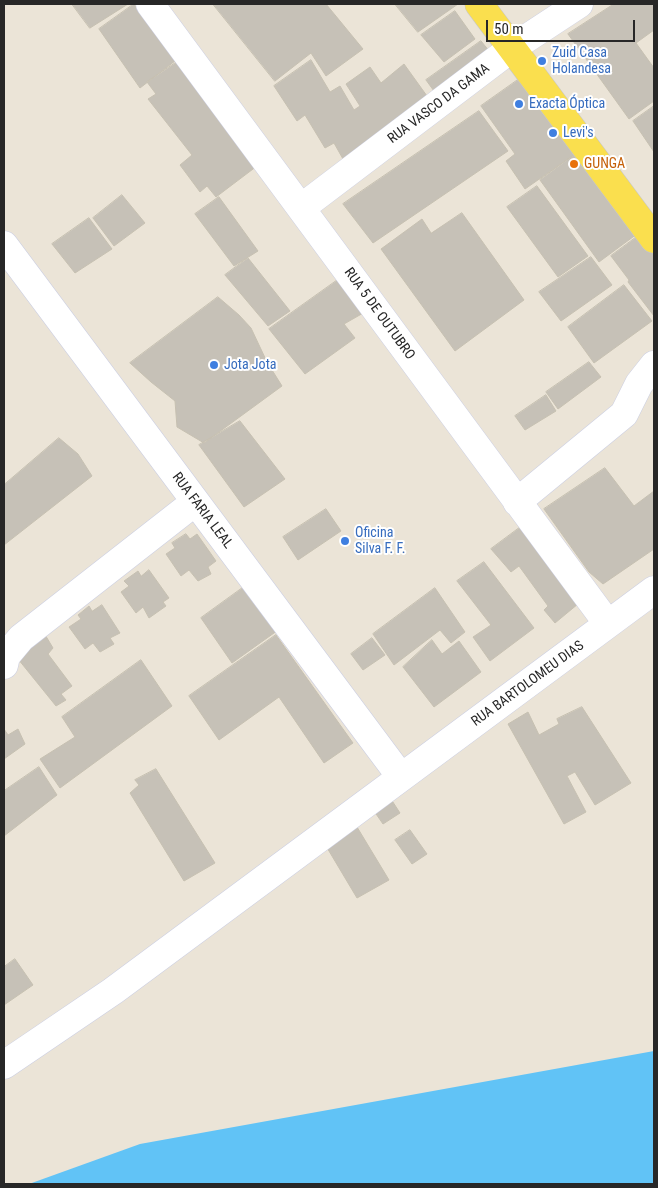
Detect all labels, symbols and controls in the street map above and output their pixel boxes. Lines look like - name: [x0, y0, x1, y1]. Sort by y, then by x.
- scale bar: [488, 10, 637, 42]
- text: 50 m: [494, 20, 524, 38]
- place label: Zuid Casa Holandesa: [552, 45, 611, 78]
- marker: Zuid Casa Holandesa: [536, 55, 548, 67]
- street label: RUA VASCO DA GAMA: [385, 60, 493, 148]
- place label: Exacta Óptica: [529, 96, 605, 112]
- marker: Exacta Óptica: [513, 98, 525, 110]
- place label: Levi's: [563, 125, 594, 141]
- marker: Levi's: [547, 127, 559, 139]
- place label: GUNGA: [584, 156, 625, 172]
- marker: GUNGA: [568, 158, 580, 170]
- street label: RUA 5 DE OUTUBRO: [340, 265, 418, 363]
- place label: Jota Jota: [224, 357, 276, 373]
- marker: Jota Jota: [208, 359, 220, 371]
- street label: RUA FARIA LEAL: [168, 470, 236, 552]
- place label: Oficina Silva F. F.: [355, 525, 405, 558]
- marker: Oficina Silva F. F.: [339, 535, 351, 547]
- street label: RUA BARTOLOMEU DIAS: [469, 638, 587, 730]

